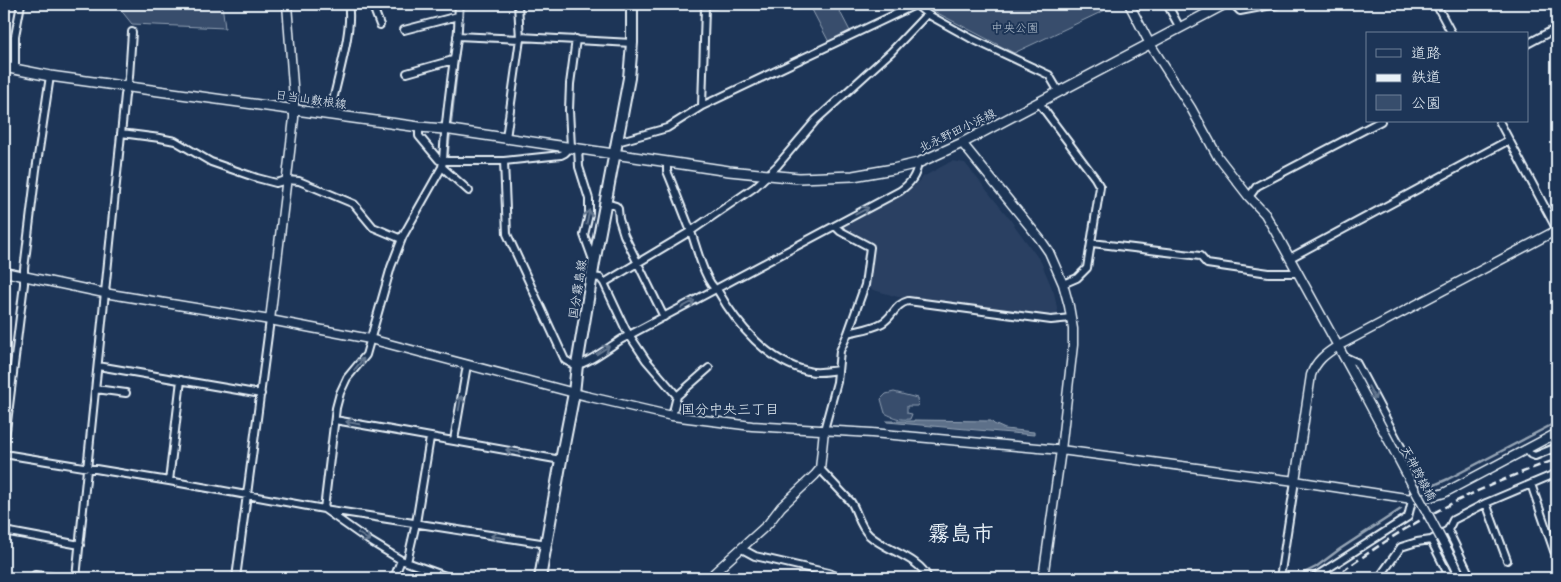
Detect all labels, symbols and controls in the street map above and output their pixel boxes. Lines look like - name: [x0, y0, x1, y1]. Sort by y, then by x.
- park label: 中央公園: [991, 20, 1039, 35]
- legend: [1366, 32, 1528, 122]
- text: 道路: [1411, 43, 1441, 62]
- text: 鉄道: [1411, 67, 1441, 86]
- street label: 日当山敷根線: [274, 87, 348, 111]
- text: 公園: [1411, 93, 1441, 112]
- street label: 北永野田小浜線: [916, 105, 998, 155]
- one-way arrow: [855, 206, 870, 216]
- one-way arrow: [583, 209, 593, 225]
- street label: 国分霧島線: [565, 258, 589, 320]
- one-way arrow: [680, 299, 695, 308]
- one-way arrow: [596, 345, 610, 355]
- one-way arrow: [353, 358, 364, 371]
- one-way arrow: [1368, 385, 1377, 400]
- one-way arrow: [456, 395, 466, 411]
- district label: 国分中央三丁目: [681, 400, 779, 418]
- one-way arrow: [345, 418, 361, 427]
- street label: 天神跨線橋: [1398, 443, 1440, 503]
- one-way arrow: [505, 446, 521, 456]
- district label: 霧島市: [928, 519, 994, 547]
- one-way arrow: [491, 531, 507, 541]
- one-way arrow: [357, 532, 371, 542]

